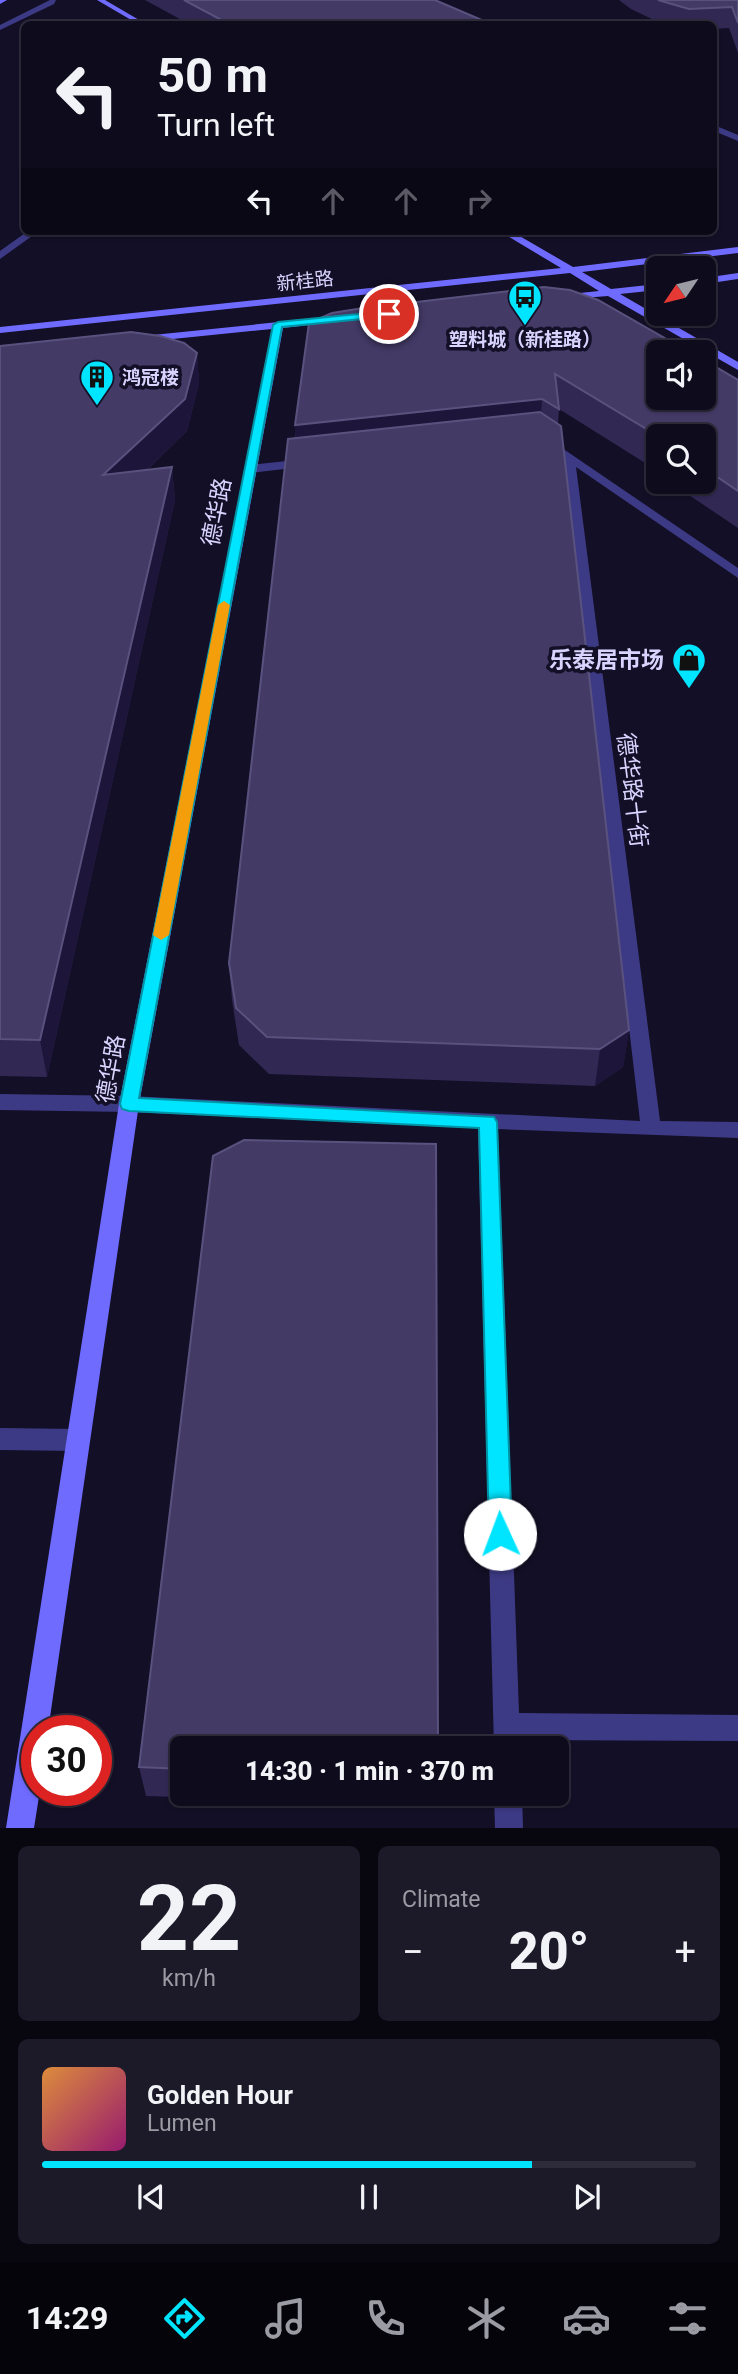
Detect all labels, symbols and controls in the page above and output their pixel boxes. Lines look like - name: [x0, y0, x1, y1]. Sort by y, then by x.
- text: 50 m: [157, 47, 268, 104]
- icon: left: [42, 49, 133, 140]
- text: Turn left: [157, 106, 275, 144]
- icon: left: [241, 182, 279, 220]
- icon: ahead: [314, 182, 352, 220]
- icon: ahead: [387, 182, 425, 220]
- icon: right: [460, 182, 498, 220]
- north arrow: [646, 256, 716, 326]
- map controls: [646, 256, 716, 494]
- street label: 新桂路: [275, 267, 335, 295]
- bus stop icon: 塑料城（新桂路）: [506, 278, 544, 327]
- pin: [359, 284, 419, 344]
- icon: arrive: [370, 295, 408, 333]
- place label: 塑料城（新桂路）: [449, 328, 601, 351]
- button: sound: [646, 340, 716, 410]
- building icon: 鸿冠楼: [78, 358, 116, 407]
- place label: 鸿冠楼: [122, 366, 179, 389]
- button: search: [646, 424, 716, 494]
- street label: 德华路: [197, 476, 237, 548]
- shop icon: 乐泰居市场: [670, 641, 708, 690]
- place label: 乐泰居市场: [549, 647, 664, 674]
- street label: 德华路十街: [612, 731, 652, 849]
- street label: 德华路: [92, 1033, 130, 1105]
- position arrow: [463, 1497, 537, 1571]
- speed limit sign: 30: [21, 1715, 112, 1806]
- text: 14:30 · 1 min · 370 m: [245, 1756, 494, 1786]
- text: 22: [137, 1866, 241, 1972]
- text: Climate: [402, 1886, 481, 1913]
- text: 20°: [509, 1921, 589, 1982]
- text: −: [402, 1930, 424, 1974]
- text: +: [674, 1930, 696, 1974]
- text: km/h: [162, 1965, 216, 1992]
- text: Golden Hour: [147, 2080, 293, 2110]
- text: Lumen: [147, 2110, 217, 2137]
- icon: previous: [132, 2178, 170, 2216]
- icon: pause: [350, 2178, 388, 2216]
- icon: next: [568, 2178, 606, 2216]
- icon: directions: [160, 2294, 209, 2343]
- icon: music: [261, 2294, 310, 2343]
- icon: phone: [361, 2294, 410, 2343]
- icon: climate: [462, 2294, 511, 2343]
- icon: car: [562, 2294, 611, 2343]
- icon: filters: [663, 2294, 712, 2343]
- text: 14:29: [26, 2299, 108, 2337]

